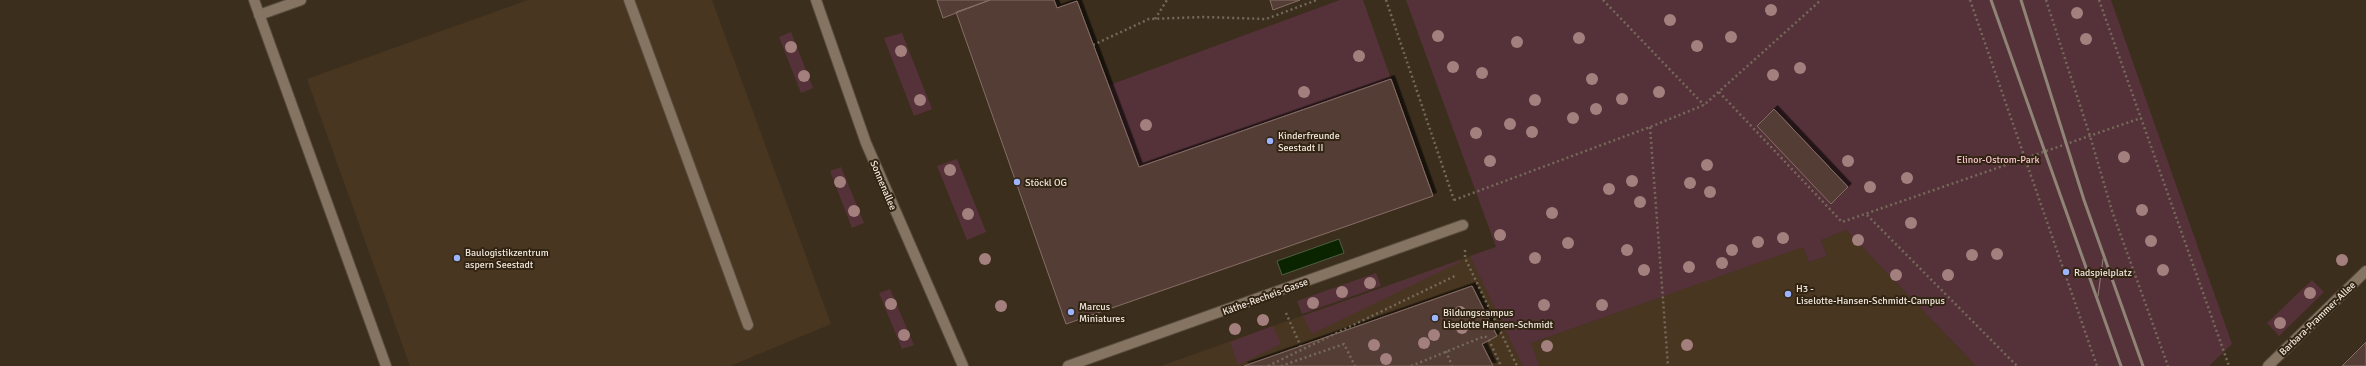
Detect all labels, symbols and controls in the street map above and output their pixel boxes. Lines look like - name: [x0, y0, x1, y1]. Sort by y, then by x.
- place label: Kinderfreunde Seestadt II: [1278, 130, 1340, 154]
- marker: Kinderfreunde Seestadt II: [1265, 136, 1275, 146]
- park label: Elinor-Ostrom-Park: [1957, 154, 2039, 166]
- street label: Sonnenallee: [867, 159, 899, 212]
- marker: Stöckl OG: [1012, 177, 1022, 187]
- place label: Stöckl OG: [1025, 177, 1067, 189]
- place label: Baulogistikzentrum aspern Seestadt: [465, 247, 549, 271]
- marker: Baulogistikzentrum aspern Seestadt: [452, 253, 462, 263]
- marker: Radspielplatz: [2061, 267, 2071, 277]
- place label: Radspielplatz: [2074, 267, 2132, 279]
- street label: Käthe-Recheis-Gasse: [1221, 276, 1310, 318]
- street label: Barbara-Prammer-Allee: [2277, 279, 2358, 358]
- place label: H3 - Liselotte-Hansen-Schmidt-Campus: [1796, 283, 1946, 307]
- marker: H3 - Liselotte-Hansen-Schmidt-Campus: [1783, 289, 1793, 299]
- place label: Marcus Miniatures: [1079, 301, 1125, 325]
- marker: Marcus Miniatures: [1066, 307, 1076, 317]
- place label: Bildungscampus Liselotte Hansen-Schmidt: [1443, 307, 1553, 331]
- marker: Bildungscampus Liselotte Hansen-Schmidt: [1430, 313, 1440, 323]

